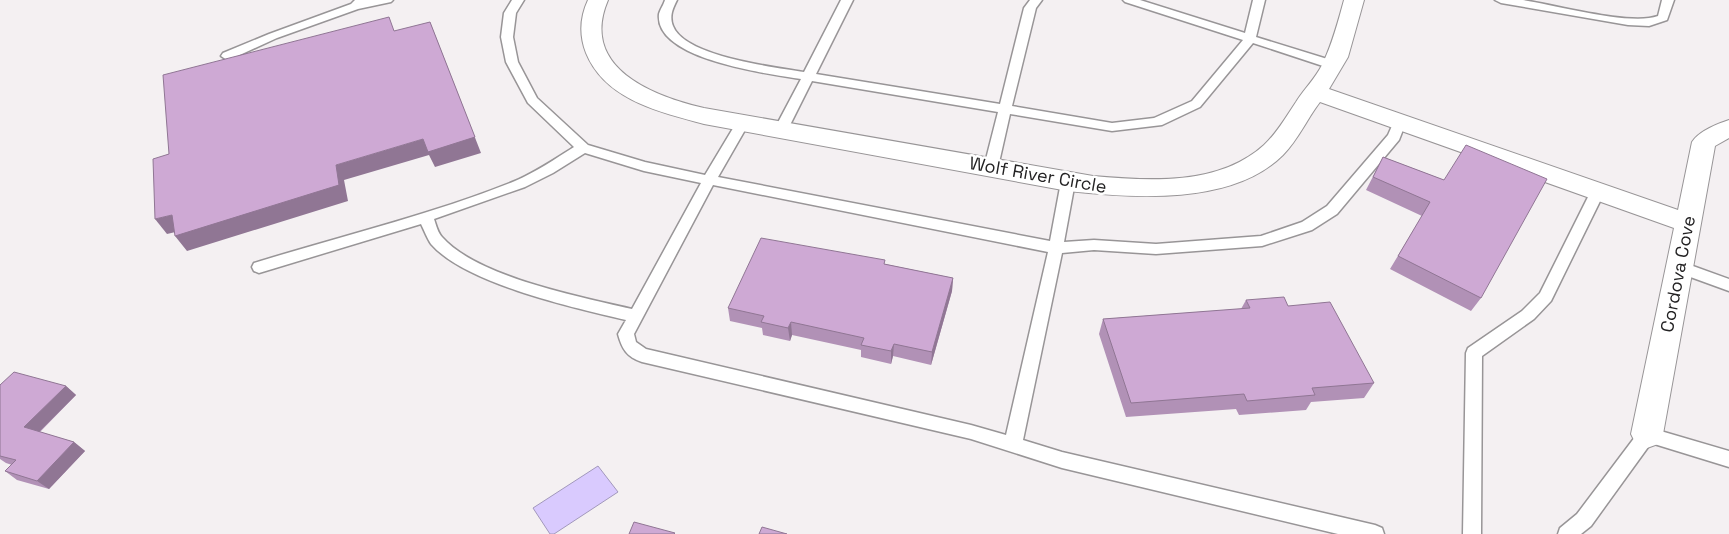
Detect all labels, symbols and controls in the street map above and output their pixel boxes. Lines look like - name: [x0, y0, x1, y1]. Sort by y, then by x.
- street label: Wolf River Circle: [968, 151, 1109, 198]
- street label: Cordova Cove: [1655, 214, 1700, 334]

